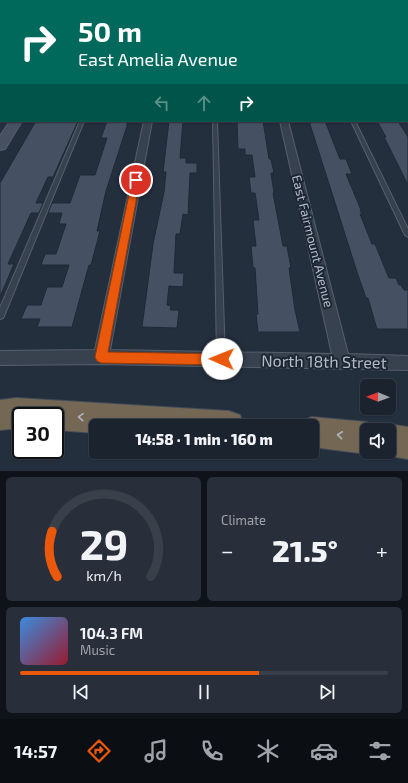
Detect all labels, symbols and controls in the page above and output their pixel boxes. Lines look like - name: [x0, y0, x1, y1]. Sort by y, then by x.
- text: 50 m: [78, 14, 142, 48]
- icon: right: [12, 16, 64, 68]
- text: East Amelia Avenue: [78, 48, 238, 70]
- icon: left: [151, 92, 173, 114]
- icon: ahead: [193, 92, 215, 114]
- icon: right: [235, 92, 257, 114]
- pin: [119, 163, 153, 197]
- icon: arrive: [125, 169, 147, 191]
- street label: East Fairmount Avenue: [289, 173, 337, 309]
- position arrow: [201, 338, 243, 380]
- street label: North 18th Street: [261, 350, 387, 372]
- north arrow: [360, 379, 396, 415]
- map controls: [360, 379, 396, 459]
- speed limit sign: 30: [12, 407, 64, 459]
- one-way arrow: [78, 413, 84, 421]
- button: sound: [360, 423, 396, 459]
- text: 14:58 · 1 min · 160 m: [135, 430, 273, 448]
- one-way arrow: [336, 431, 343, 440]
- text: Climate: [221, 512, 266, 528]
- text: 29: [79, 518, 128, 568]
- text: 21.5°: [272, 532, 338, 568]
- text: −: [221, 537, 234, 563]
- text: +: [376, 537, 388, 563]
- text: km/h: [86, 567, 121, 584]
- text: 104.3 FM: [80, 624, 143, 642]
- text: Music: [80, 642, 115, 658]
- icon: previous: [70, 681, 92, 703]
- icon: pause: [193, 681, 215, 703]
- icon: next: [316, 681, 338, 703]
- icon: directions: [85, 737, 113, 765]
- icon: music: [142, 737, 170, 765]
- icon: phone: [198, 737, 226, 765]
- icon: climate: [254, 737, 282, 765]
- icon: car: [310, 737, 338, 765]
- icon: filters: [366, 737, 394, 765]
- text: 14:57: [14, 740, 57, 762]

